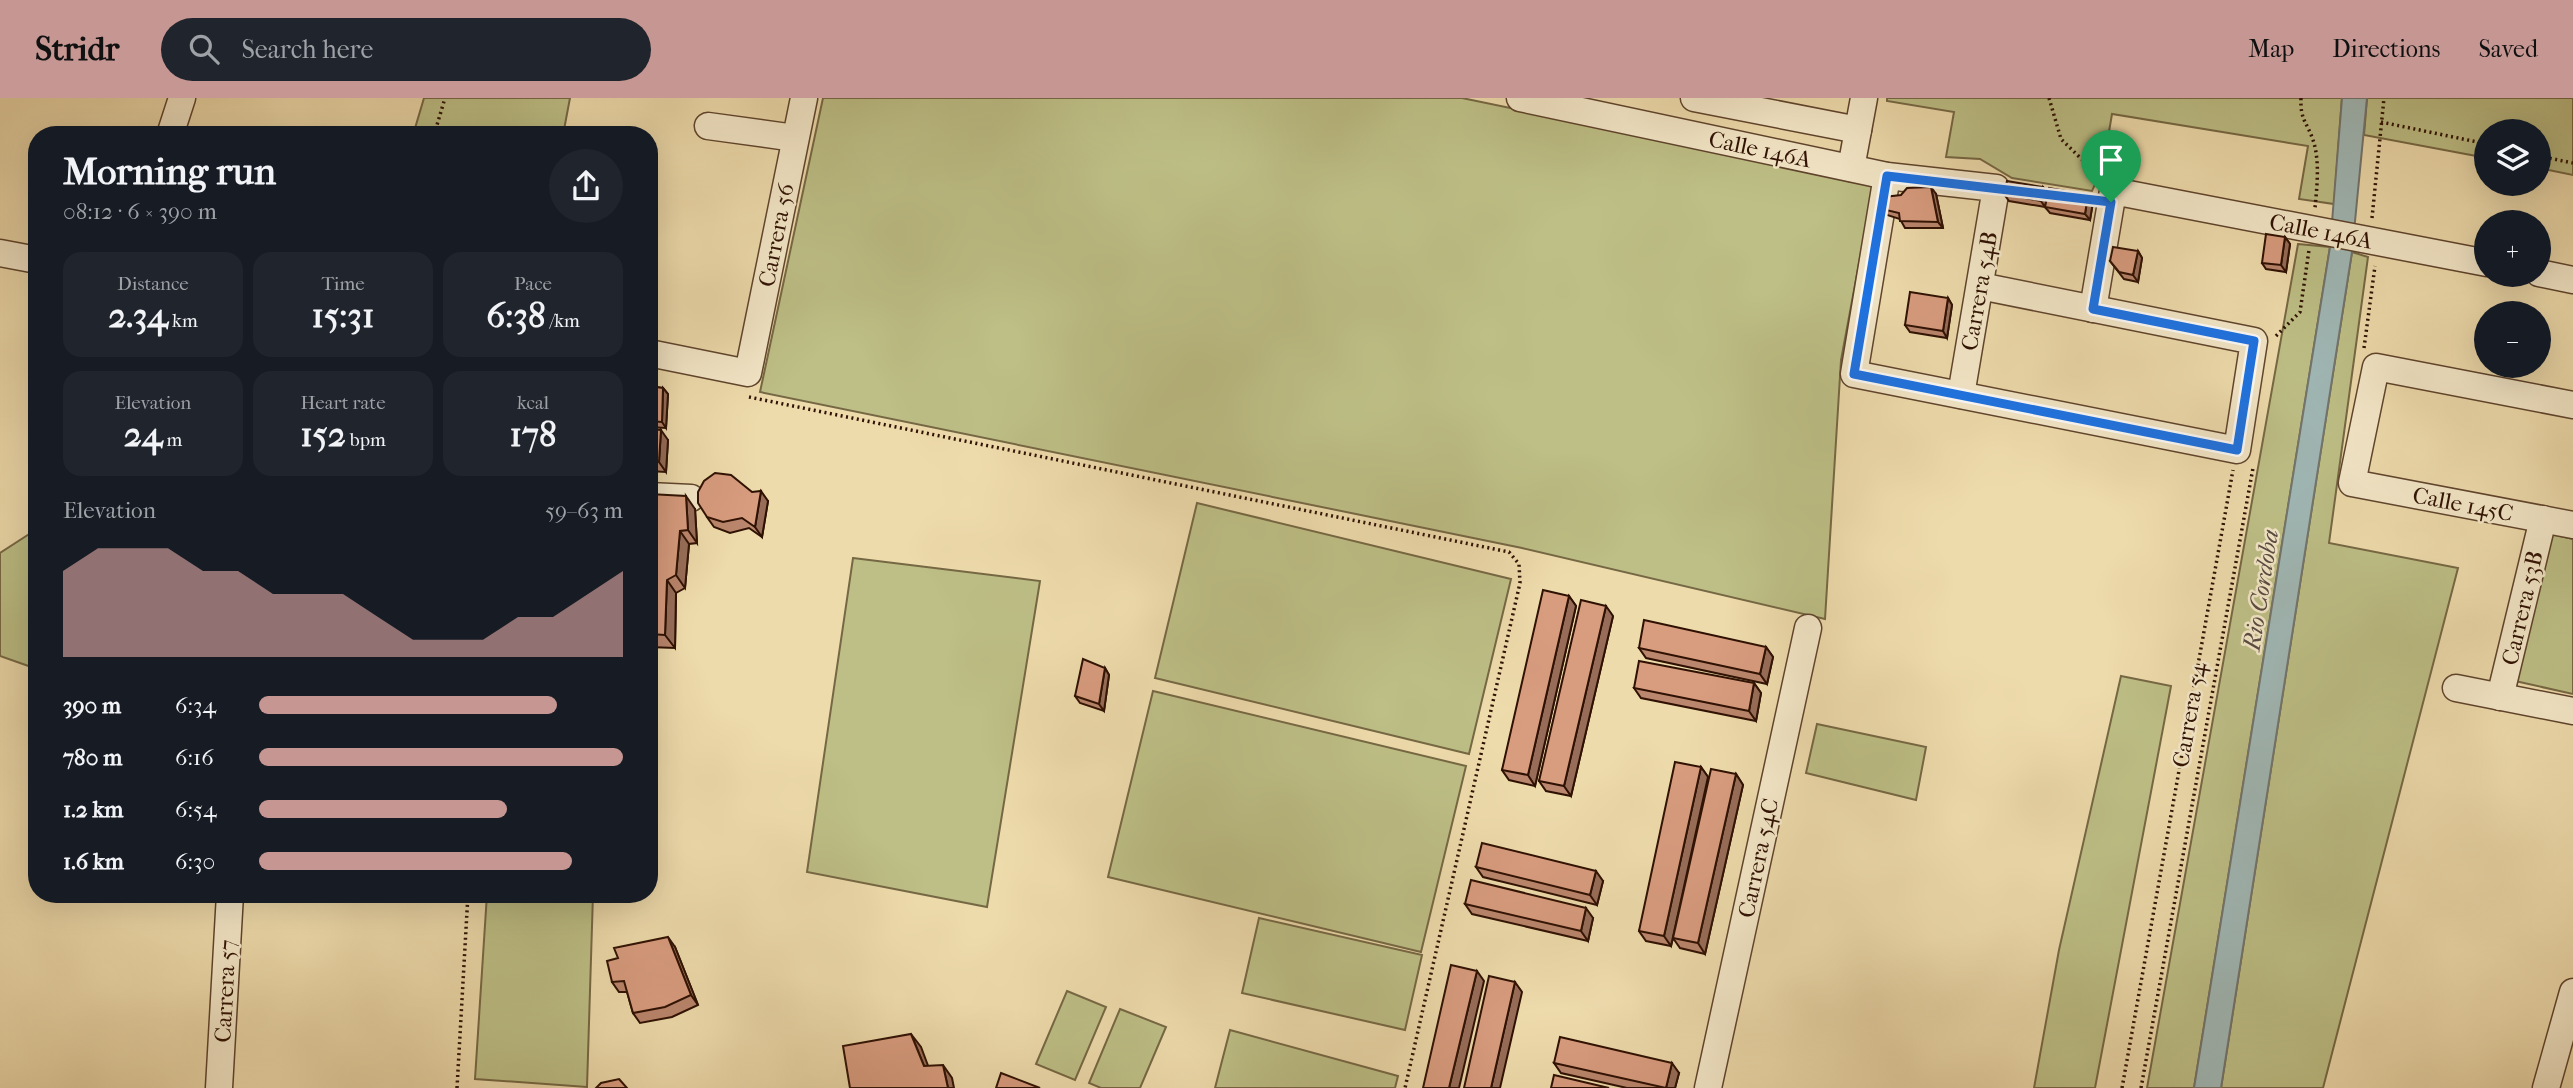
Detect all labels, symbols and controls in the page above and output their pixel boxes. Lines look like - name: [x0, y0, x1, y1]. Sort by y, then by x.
- search box: [161, 18, 651, 81]
- text: Stridr: [35, 30, 119, 69]
- icon: search: [185, 30, 223, 68]
- text: Search here: [241, 34, 373, 65]
- text: Map: [2248, 35, 2294, 63]
- text: Directions: [2332, 35, 2440, 63]
- text: Saved: [2478, 35, 2538, 63]
- map controls: [2474, 119, 2551, 378]
- button: layers: [2474, 119, 2551, 196]
- street label: Calle 146A: [1706, 125, 1815, 174]
- pin: [2081, 130, 2141, 202]
- icon: arrive: [2092, 141, 2130, 179]
- text: Morning run: [63, 149, 276, 194]
- button: share: [549, 149, 623, 223]
- street label: Carrera 56: [753, 181, 800, 289]
- text: 08:12 · 6 × 390 m: [63, 198, 217, 225]
- street label: Calle 146A: [2267, 208, 2376, 255]
- button: +: [2474, 210, 2551, 287]
- street label: Carrera 54B: [1956, 229, 2003, 353]
- text: Distance: [117, 273, 189, 295]
- text: Time: [321, 273, 365, 295]
- text: Pace: [514, 273, 552, 295]
- text: 2.34: [108, 295, 168, 336]
- text: 15:31: [312, 295, 374, 336]
- text: 6:38: [486, 295, 546, 336]
- button: −: [2474, 301, 2551, 378]
- text: km: [168, 310, 198, 332]
- text: /km: [546, 310, 580, 332]
- text: Elevation: [115, 392, 191, 414]
- text: Heart rate: [300, 392, 386, 414]
- text: kcal: [517, 392, 549, 414]
- text: 24: [124, 414, 162, 455]
- text: 152: [300, 414, 346, 455]
- text: 178: [510, 414, 556, 455]
- text: m: [162, 429, 182, 451]
- text: bpm: [346, 429, 386, 451]
- street label: Calle 145C: [2410, 482, 2515, 527]
- text: Elevation: [63, 497, 156, 524]
- text: 59–63 m: [545, 497, 623, 524]
- water label: Rio Cordoba: [2237, 527, 2284, 654]
- street label: Carrera 53B: [2496, 548, 2549, 668]
- street label: Carrera 54: [2167, 659, 2212, 770]
- text: 390 m: [63, 692, 121, 719]
- text: 6:34: [175, 692, 216, 719]
- text: 780 m: [63, 744, 122, 771]
- text: 6:16: [175, 744, 214, 771]
- text: 1.2 km: [63, 796, 123, 823]
- text: 6:54: [175, 796, 217, 823]
- street label: Carrera 54C: [1733, 796, 1784, 920]
- text: 1.6 km: [63, 848, 124, 875]
- text: 6:30: [175, 848, 215, 875]
- street label: Carrera 57: [209, 939, 242, 1043]

